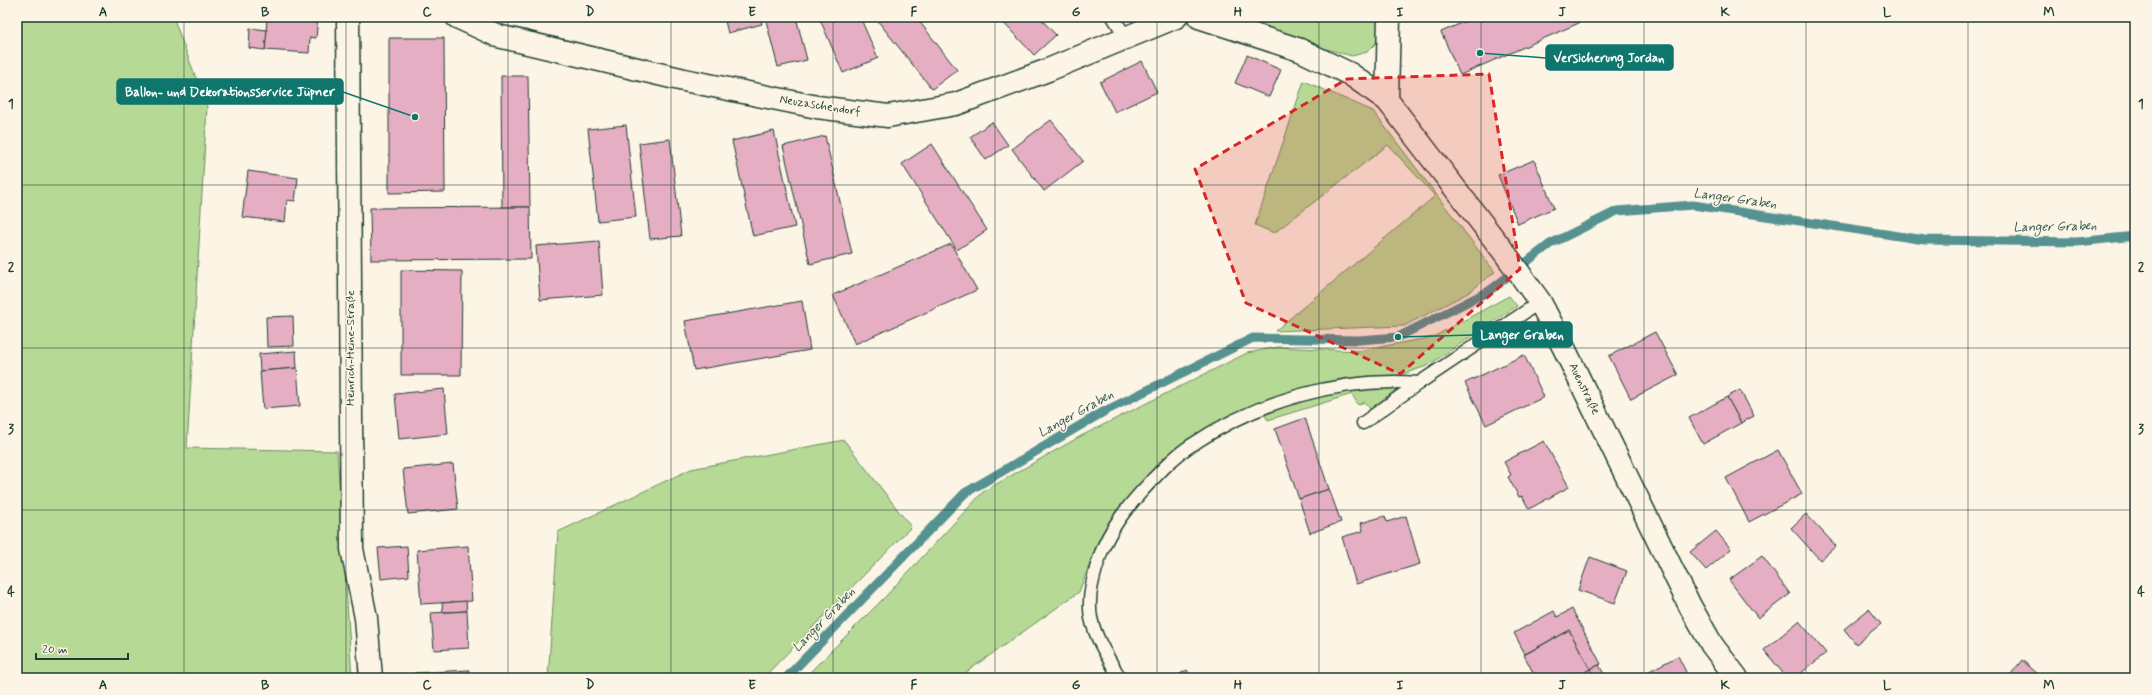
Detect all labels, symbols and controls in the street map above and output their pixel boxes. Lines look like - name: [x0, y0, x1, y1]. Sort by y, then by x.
- text: A: [99, 4, 107, 21]
- text: B: [261, 4, 270, 21]
- text: C: [422, 4, 432, 21]
- text: D: [586, 4, 595, 21]
- text: E: [748, 4, 756, 21]
- text: F: [911, 4, 918, 21]
- text: G: [1072, 4, 1081, 21]
- text: H: [1234, 4, 1243, 21]
- text: I: [1397, 4, 1404, 21]
- text: J: [1558, 4, 1566, 21]
- text: K: [1720, 4, 1730, 21]
- text: L: [1883, 4, 1892, 21]
- text: M: [2043, 4, 2055, 21]
- callout: Versicherung Jordan: [1546, 45, 1673, 70]
- text: Versicherung Jordan: [1553, 50, 1665, 69]
- callout: Ballon- und Dekorationsservice Jüpner: [117, 79, 343, 104]
- text: Ballon- und Dekorationsservice Jüpner: [125, 84, 336, 101]
- street label: Neuzaschendorf: [778, 92, 862, 120]
- text: 1: [8, 96, 14, 113]
- text: 1: [2138, 96, 2144, 113]
- water label: Langer Graben: [1692, 185, 1778, 214]
- water label: Langer Graben: [2013, 218, 2097, 237]
- text: 2: [8, 259, 15, 276]
- text: 2: [2138, 259, 2145, 276]
- street label: Heinrich-Heine-Straße: [343, 290, 359, 406]
- callout: Langer Graben: [1473, 322, 1572, 347]
- text: Langer Graben: [1480, 327, 1564, 346]
- street label: Auenstraße: [1565, 360, 1603, 418]
- water label: Langer Graben: [1035, 386, 1118, 443]
- text: 3: [8, 421, 14, 438]
- text: 3: [2138, 421, 2144, 438]
- text: 4: [7, 584, 15, 601]
- water label: Langer Graben: [789, 584, 860, 657]
- text: 4: [2137, 584, 2145, 601]
- scale bar: [36, 635, 128, 661]
- text: 20 m: [42, 642, 68, 658]
- text: A: [99, 677, 107, 694]
- text: B: [261, 677, 270, 694]
- text: C: [422, 677, 432, 694]
- text: D: [586, 677, 595, 694]
- text: E: [748, 677, 756, 694]
- text: F: [911, 677, 918, 694]
- text: G: [1072, 677, 1081, 694]
- text: H: [1234, 677, 1243, 694]
- text: I: [1397, 677, 1404, 694]
- text: J: [1558, 677, 1566, 694]
- text: K: [1720, 677, 1730, 694]
- text: L: [1883, 677, 1892, 694]
- text: M: [2043, 677, 2055, 694]

